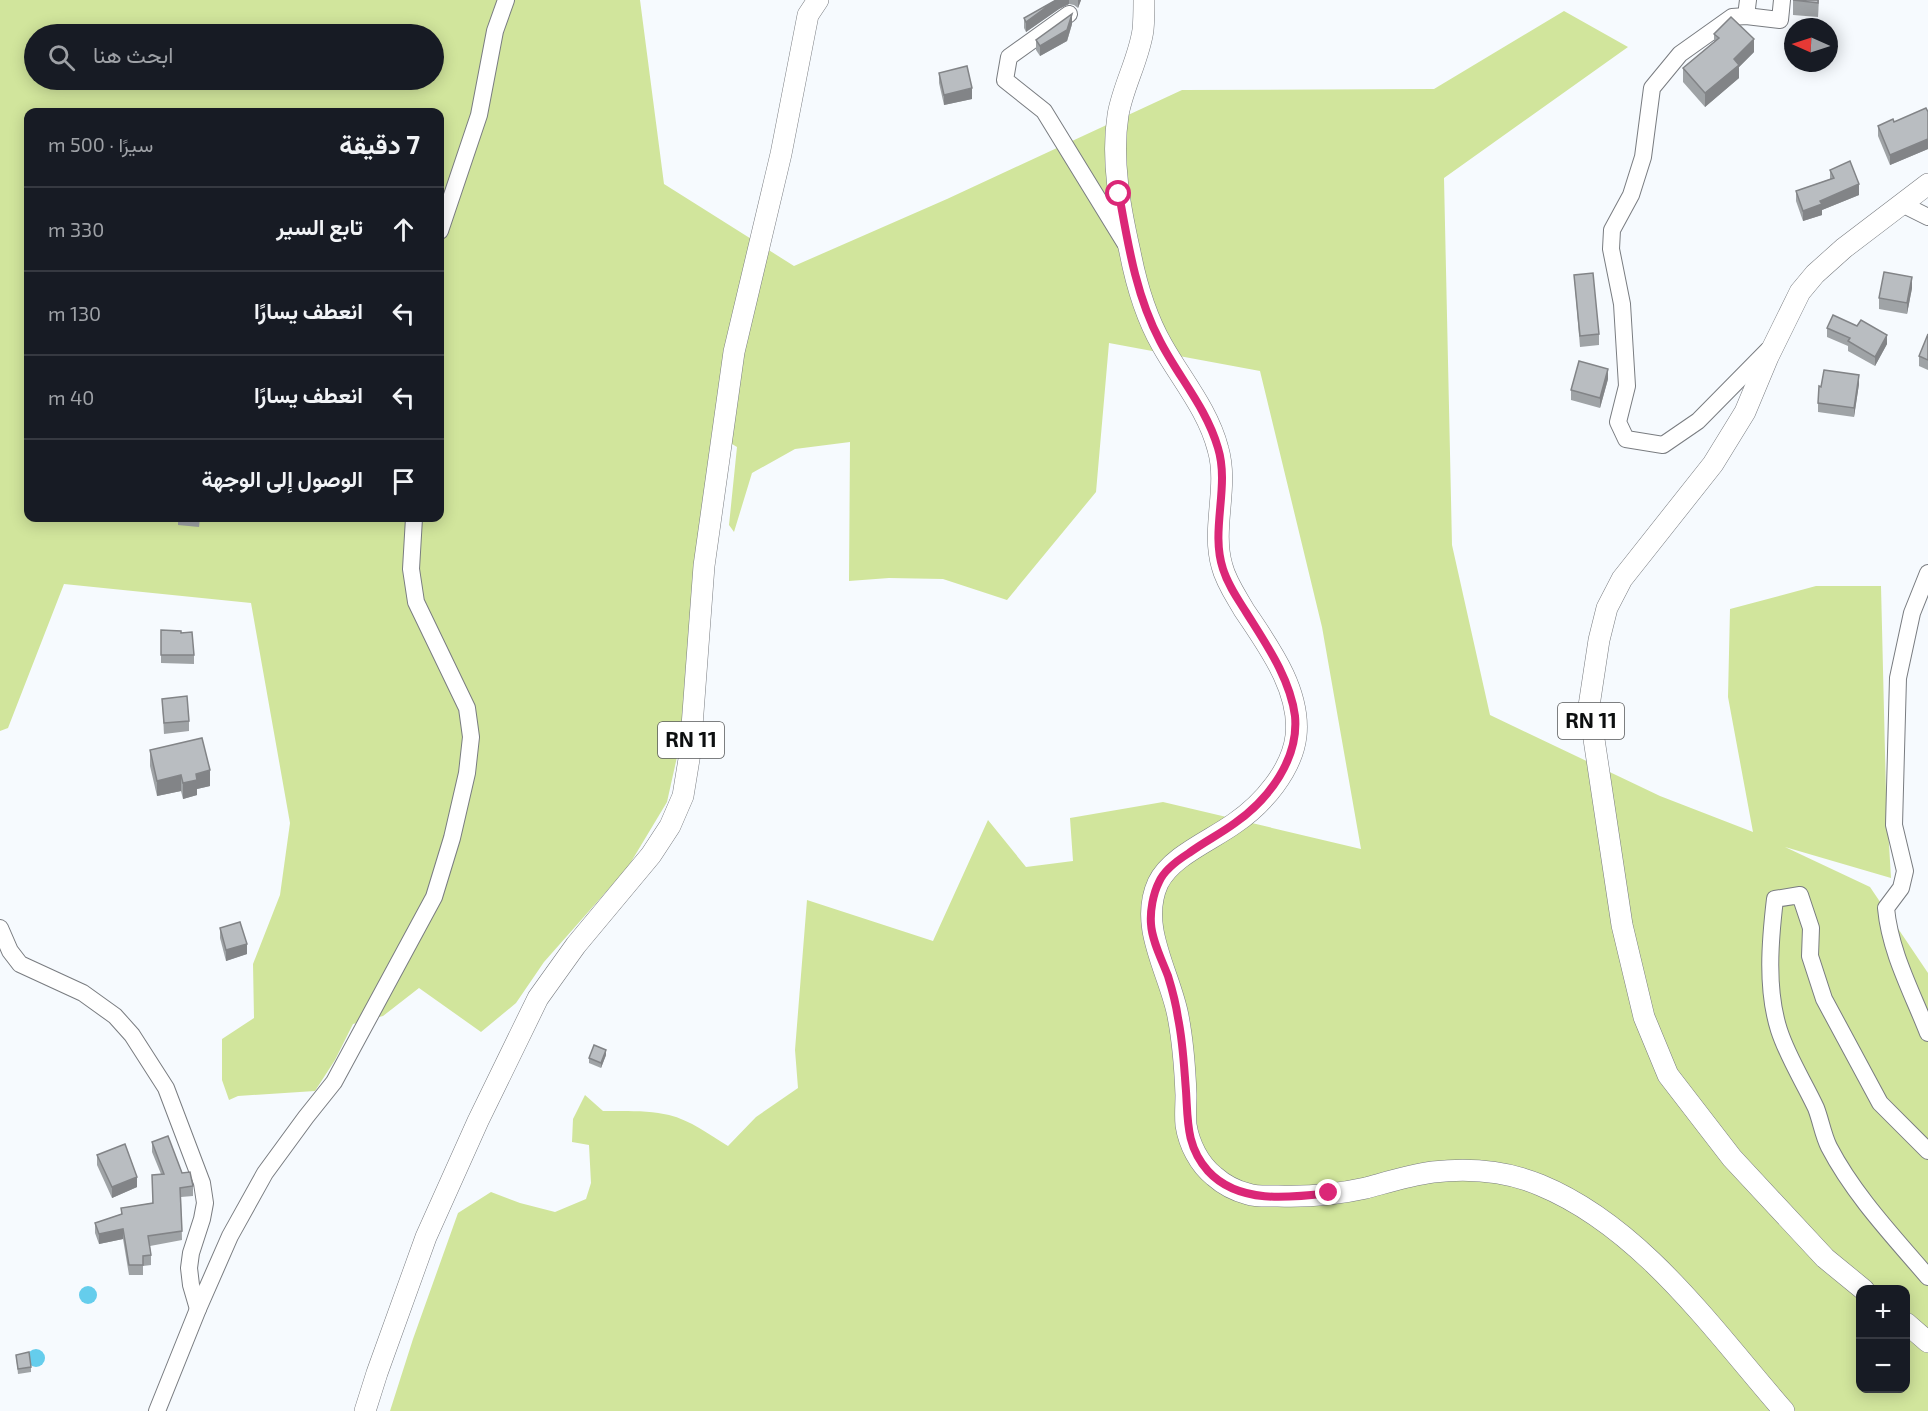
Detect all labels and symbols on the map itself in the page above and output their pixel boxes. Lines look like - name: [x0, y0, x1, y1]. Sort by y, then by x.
- north arrow: [1784, 18, 1838, 72]
- route start: [1105, 180, 1131, 206]
- road number: RN 11: [1558, 703, 1624, 739]
- road number: RN 11: [658, 722, 724, 758]
- route end: [1315, 1179, 1341, 1205]

